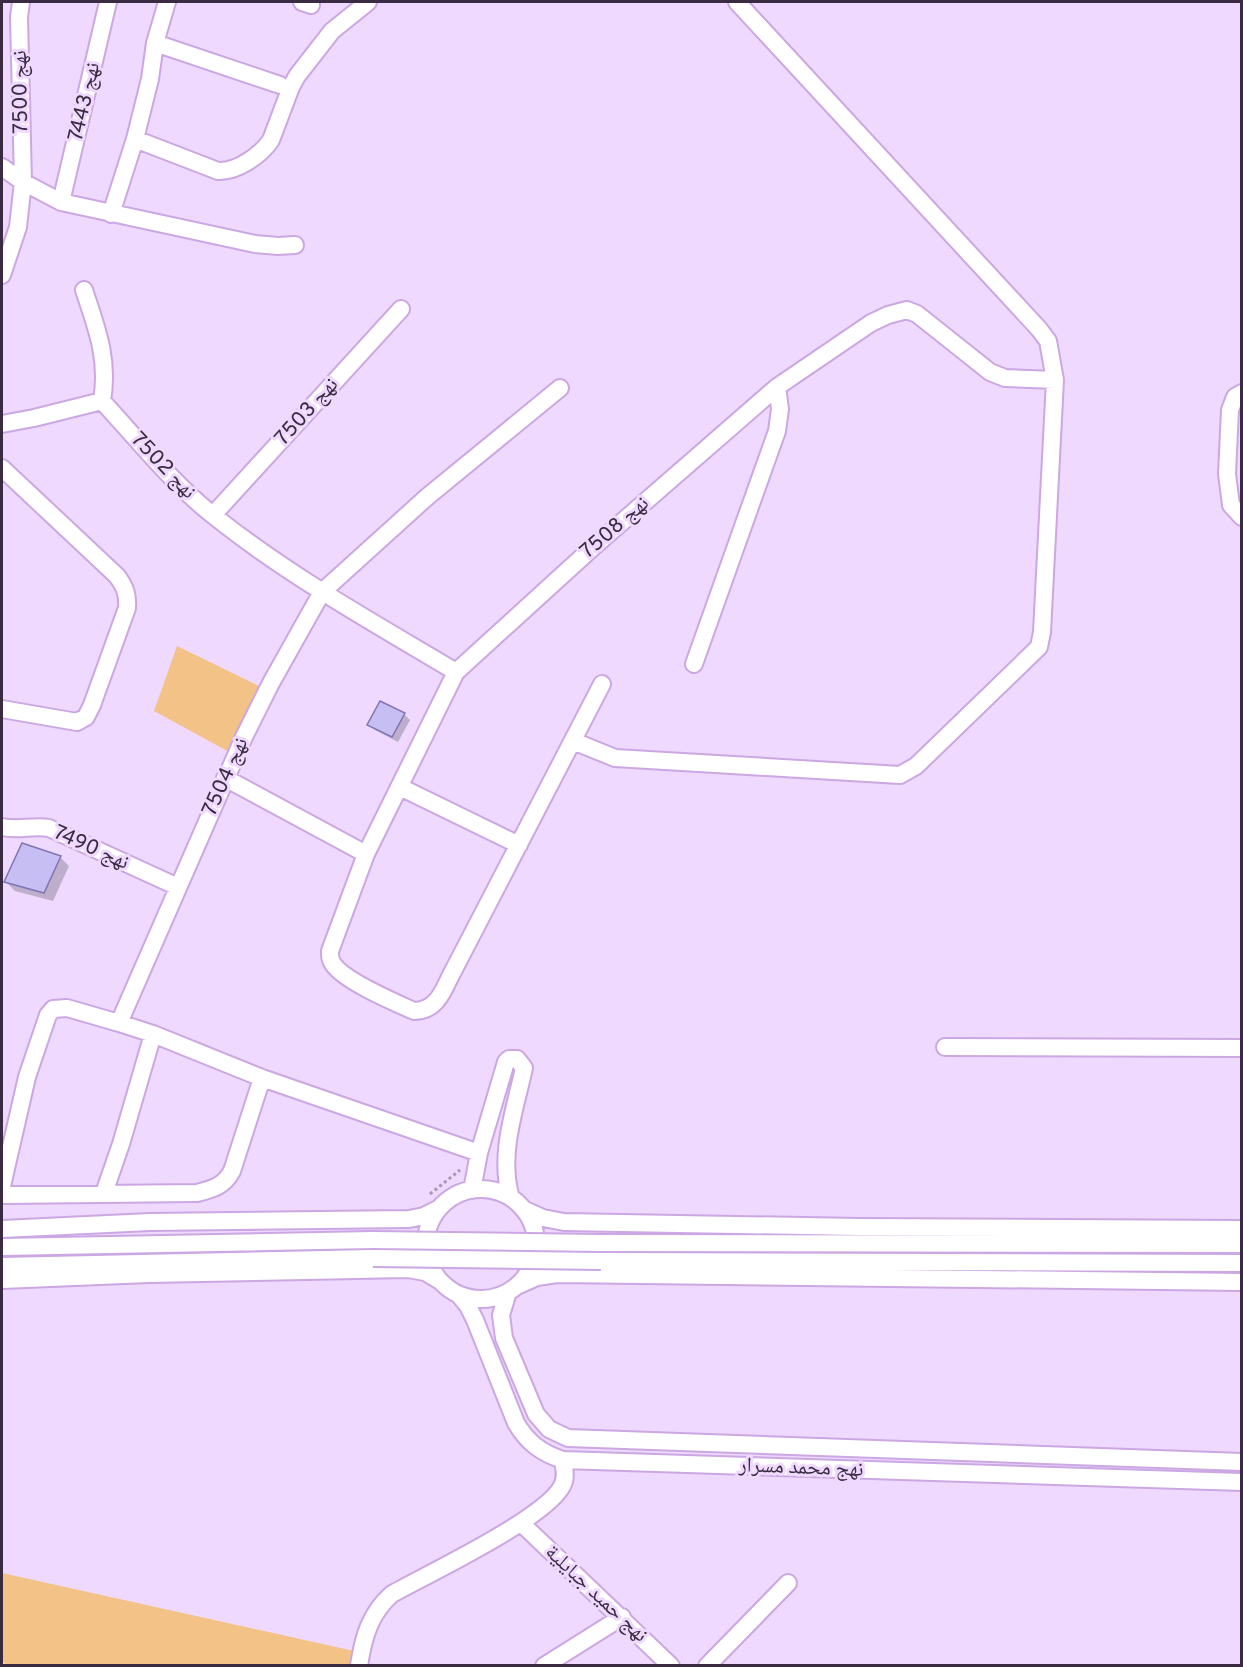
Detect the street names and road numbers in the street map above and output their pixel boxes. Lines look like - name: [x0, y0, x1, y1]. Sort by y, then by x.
- street label: نهج 7500: [7, 50, 35, 134]
- street label: نهج 7443: [63, 60, 107, 144]
- street label: نهج 7503: [269, 372, 345, 452]
- street label: نهج 7502: [124, 427, 202, 505]
- street label: نهج 7508: [575, 491, 655, 565]
- street label: نهج 7504: [197, 734, 255, 820]
- street label: نهج 7490: [49, 819, 133, 877]
- street label: نهج محمد مسرار: [737, 1452, 864, 1484]
- street label: نهج حميد جبايلية: [539, 1539, 653, 1649]

